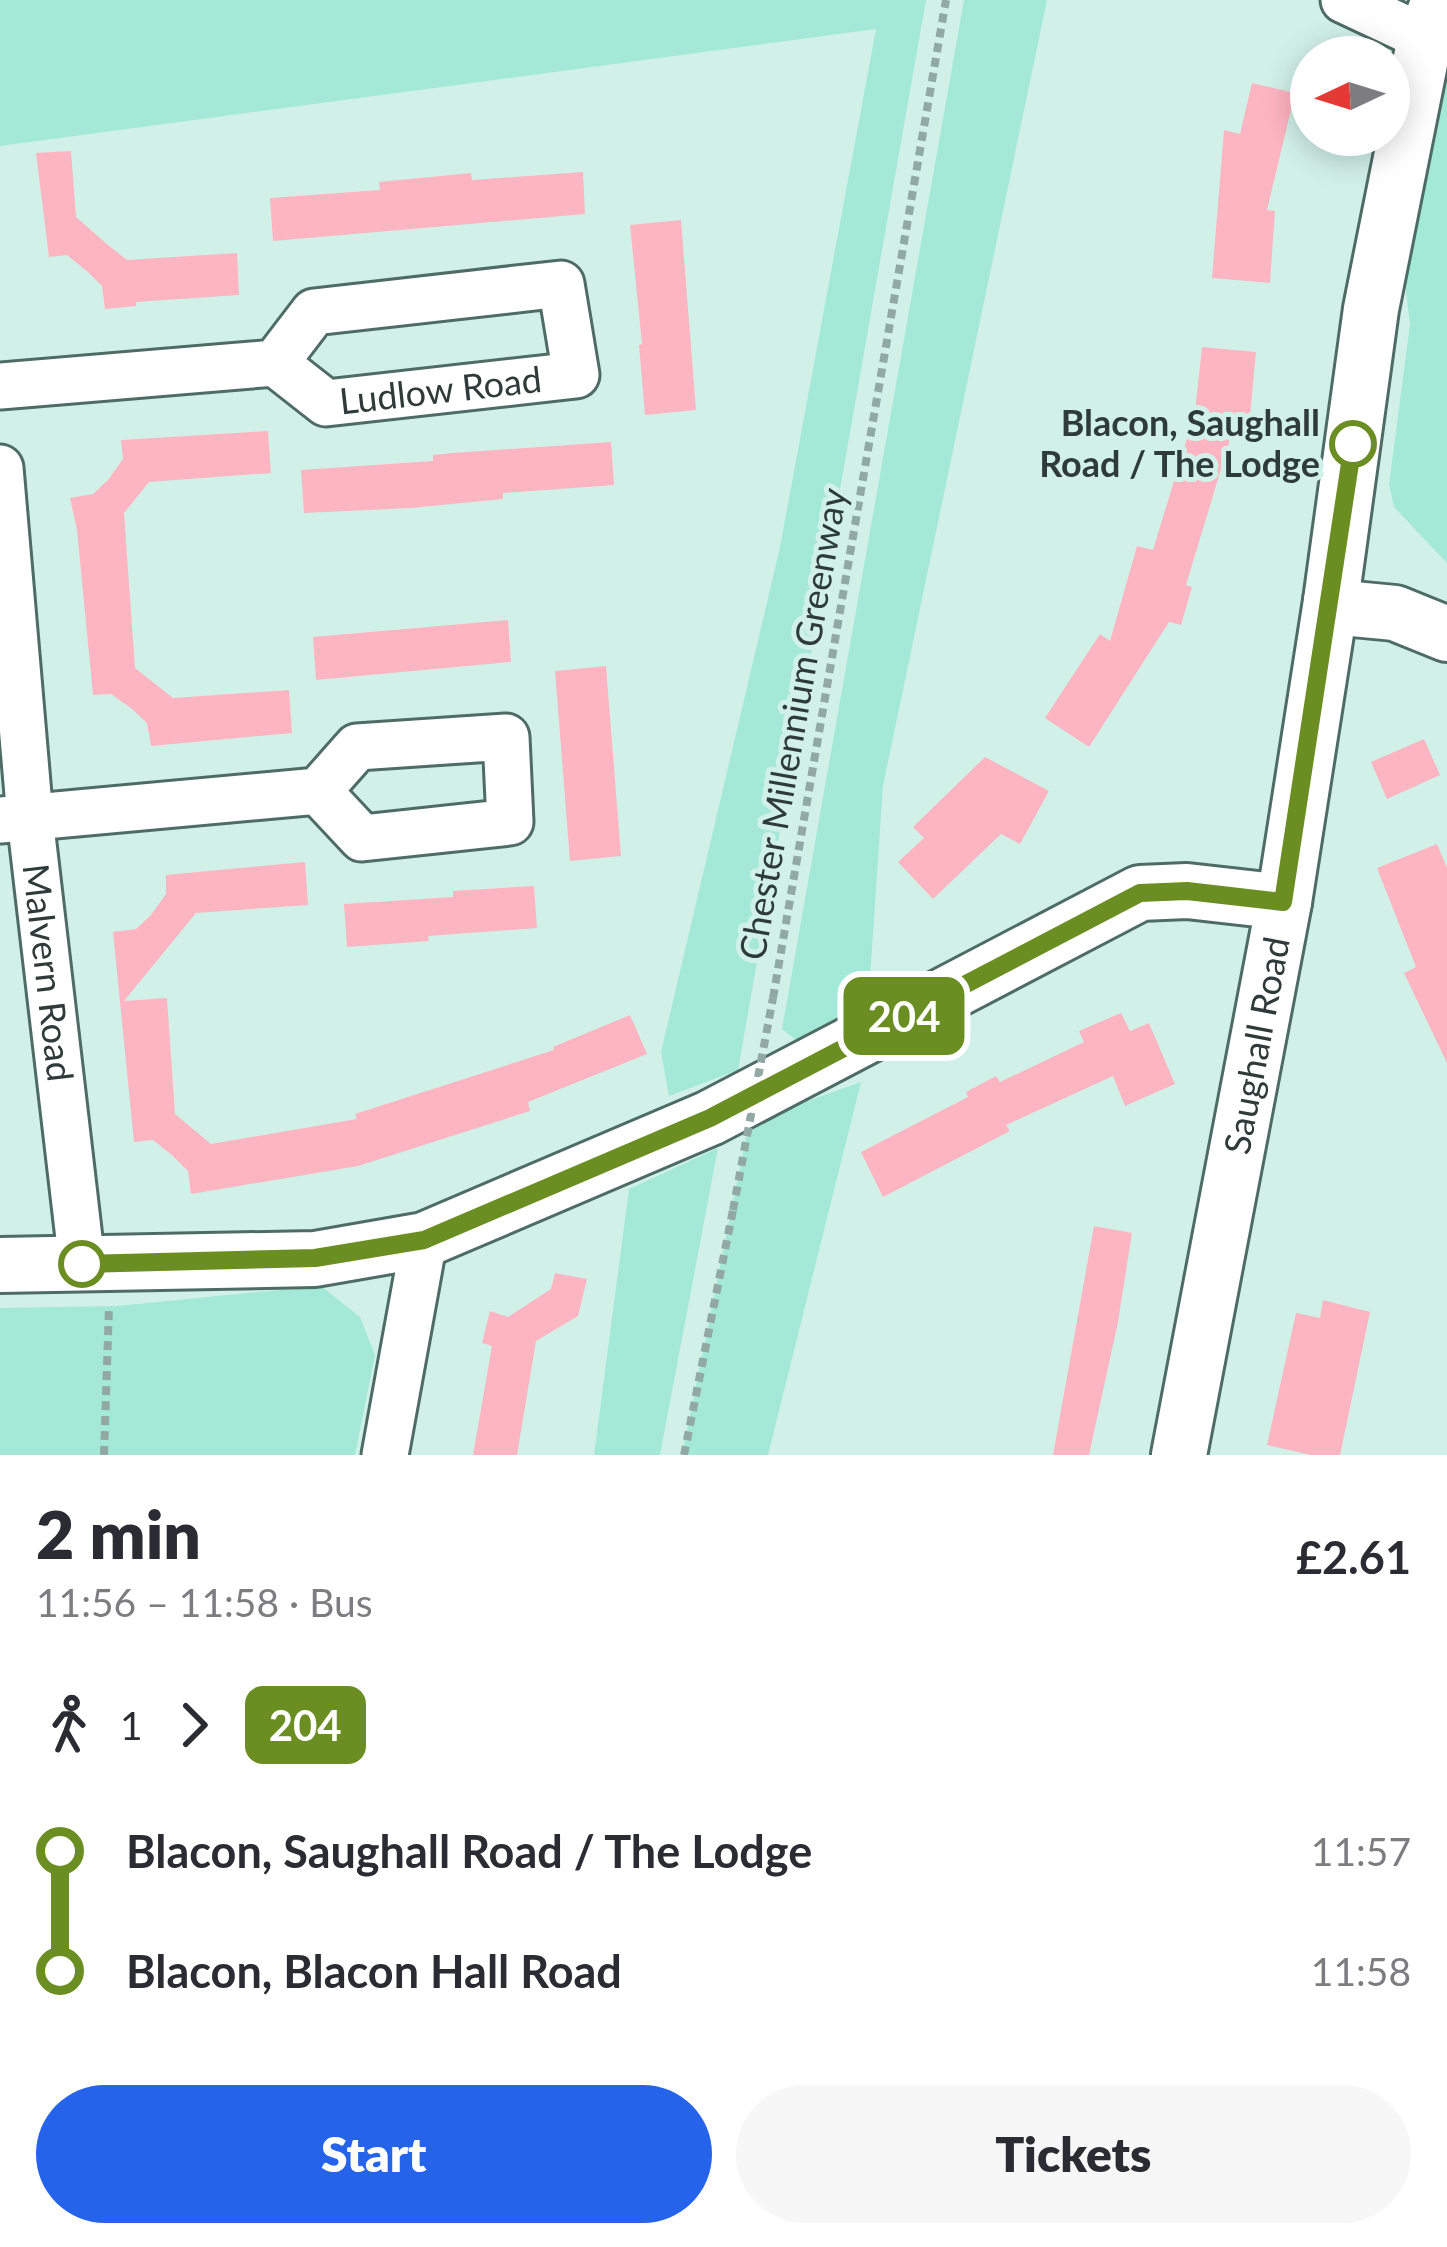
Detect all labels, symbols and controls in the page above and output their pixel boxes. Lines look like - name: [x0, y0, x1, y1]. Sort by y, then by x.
- north arrow: [1290, 36, 1410, 156]
- map controls: [1290, 36, 1410, 156]
- street label: Ludlow Road: [337, 356, 544, 422]
- place label: Blacon, Saughall Road / The Lodge: [1039, 400, 1320, 485]
- marker: Blacon, Saughall Road / The Lodge: [1331, 422, 1375, 466]
- street label: Chester Millennium Greenway: [729, 484, 855, 963]
- street label: Malvern Road: [15, 861, 84, 1084]
- street label: Saughall Road: [1214, 933, 1298, 1157]
- line badge: 204: [835, 977, 973, 1055]
- text: 204: [867, 991, 941, 1041]
- unlabelled marker: [60, 1242, 104, 1286]
- text: 2 min: [36, 1494, 201, 1573]
- text: £2.61: [1296, 1530, 1411, 1584]
- text: 11:56 – 11:58 · Bus: [36, 1579, 373, 1625]
- icon: walk: [36, 1692, 102, 1758]
- icon: forward: [161, 1692, 227, 1758]
- text: 204: [269, 1700, 342, 1750]
- text: 1: [120, 1702, 143, 1748]
- text: Blacon, Saughall Road / The Lodge: [126, 1824, 812, 1878]
- text: 11:57: [1311, 1828, 1411, 1874]
- text: Blacon, Blacon Hall Road: [126, 1944, 622, 1998]
- text: 11:58: [1311, 1948, 1411, 1994]
- button: Start: [36, 2085, 712, 2223]
- button: Tickets: [736, 2085, 1411, 2223]

